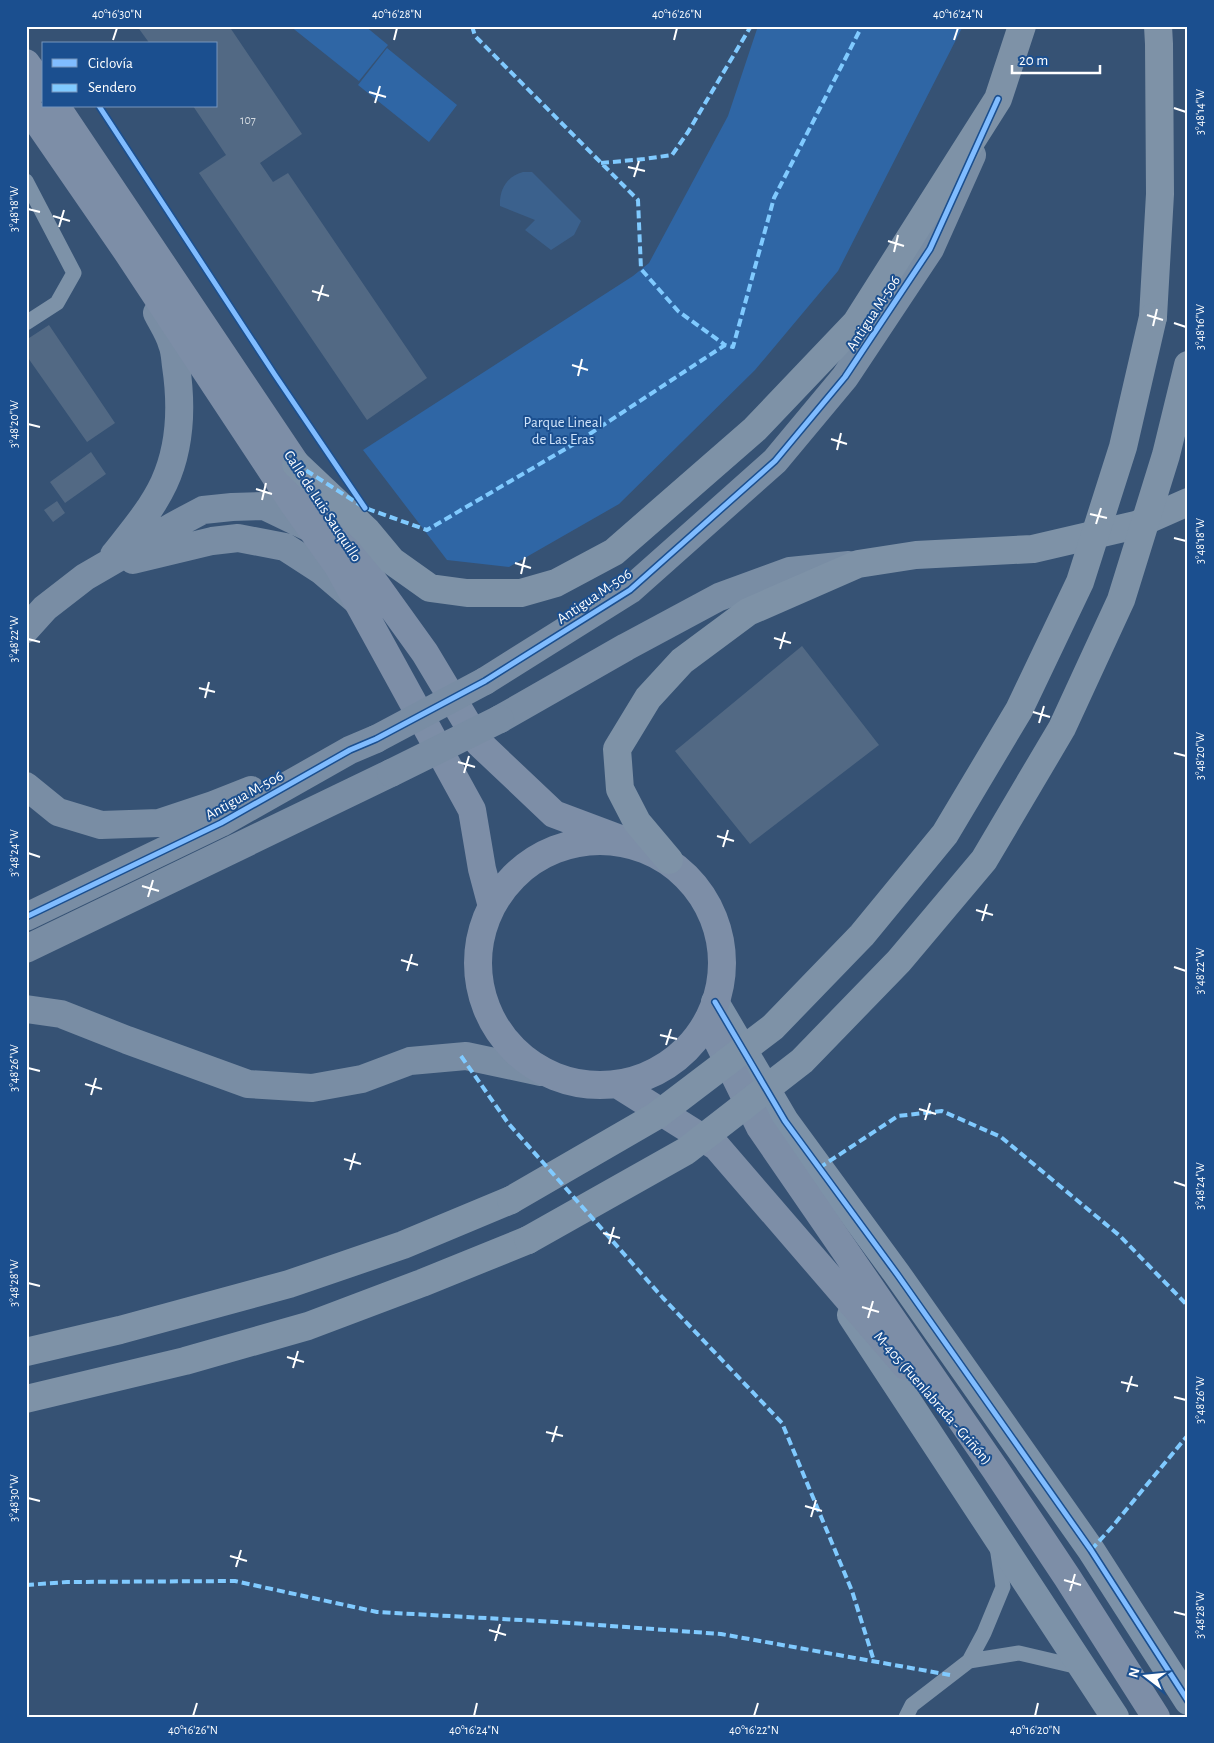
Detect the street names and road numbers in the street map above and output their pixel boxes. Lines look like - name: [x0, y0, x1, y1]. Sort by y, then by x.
- street label: Antigua M-506: [844, 273, 903, 354]
- street label: Calle de Luis Sauquillo: [281, 448, 364, 565]
- street label: Antigua M-506: [554, 566, 634, 627]
- street label: Antigua M-506: [203, 768, 286, 823]
- street label: M-405 (Fuenlabrada - Griñón): [871, 1329, 994, 1468]

